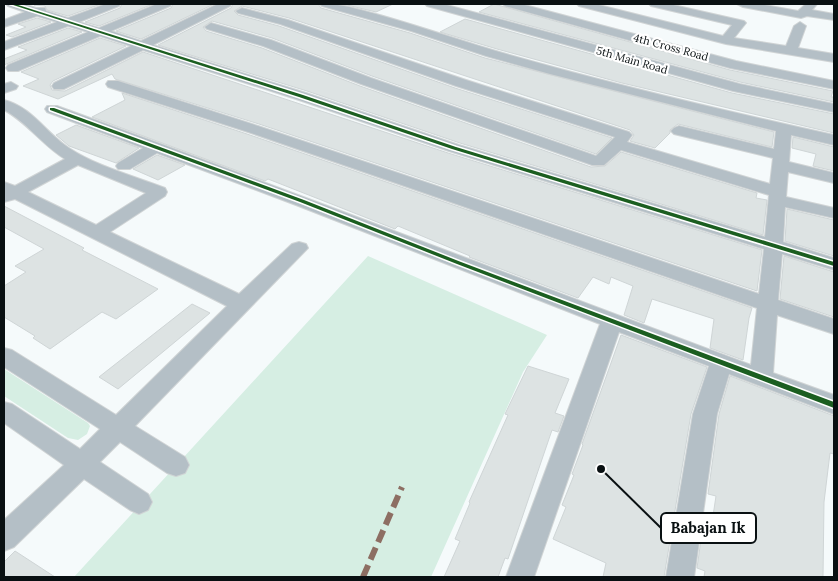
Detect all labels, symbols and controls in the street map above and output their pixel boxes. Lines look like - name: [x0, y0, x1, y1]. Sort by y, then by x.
- street label: 4th Cross Road: [632, 30, 710, 64]
- street label: 5th Main Road: [595, 43, 670, 77]
- callout: Babajan Ik: [661, 513, 756, 543]
- text: Babajan Ik: [671, 518, 746, 537]

